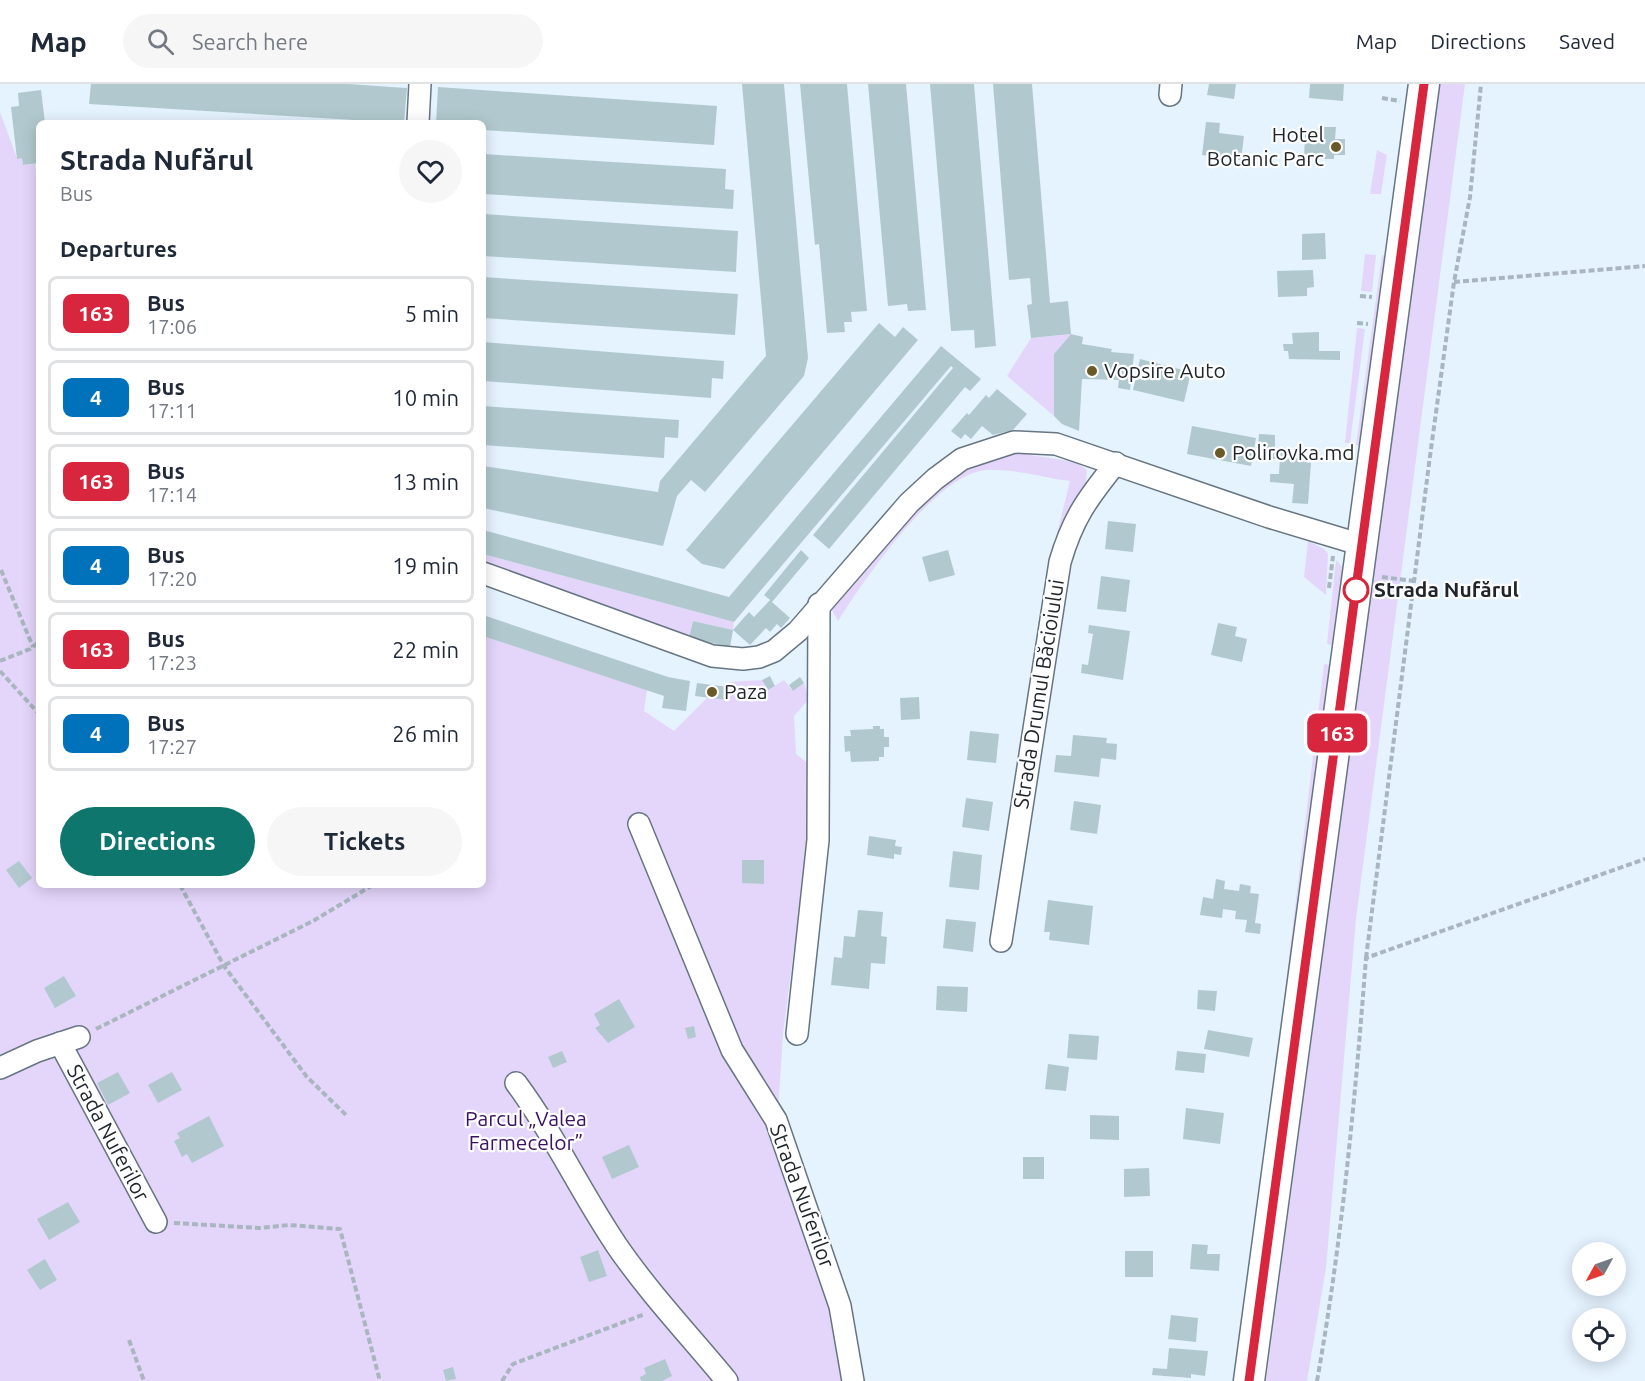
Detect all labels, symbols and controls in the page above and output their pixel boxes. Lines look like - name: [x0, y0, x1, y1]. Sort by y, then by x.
- search box: [123, 14, 543, 68]
- icon: search: [144, 25, 177, 58]
- text: Map: [30, 26, 87, 57]
- text: Search here: [192, 29, 308, 54]
- text: Map: [1356, 29, 1397, 53]
- text: Directions: [1430, 29, 1526, 53]
- text: Saved: [1559, 29, 1615, 53]
- place label: Hotel Botanic Parc: [1207, 122, 1324, 170]
- button: heart: [399, 140, 462, 203]
- marker: Hotel Botanic Parc: [1329, 140, 1343, 154]
- text: Strada Nufărul: [60, 144, 253, 175]
- text: Bus: [60, 182, 93, 205]
- text: Departures: [60, 236, 177, 261]
- text: Bus: [147, 290, 185, 315]
- text: 163: [78, 301, 114, 325]
- text: 5 min: [405, 301, 459, 326]
- text: 17:06: [147, 315, 197, 338]
- place label: Vopsire Auto: [1104, 358, 1226, 382]
- marker: Vopsire Auto: [1085, 364, 1099, 378]
- text: Bus: [147, 374, 185, 399]
- text: 4: [90, 385, 102, 409]
- text: 10 min: [392, 385, 459, 410]
- text: 17:11: [147, 399, 197, 422]
- place label: Polirovka.md: [1232, 440, 1355, 464]
- marker: Polirovka.md: [1213, 446, 1227, 460]
- text: Bus: [147, 458, 185, 483]
- text: 163: [78, 469, 114, 493]
- text: 13 min: [392, 469, 459, 494]
- text: 17:14: [147, 483, 197, 506]
- text: Bus: [147, 542, 185, 567]
- text: 4: [90, 553, 102, 577]
- text: 19 min: [392, 553, 459, 578]
- text: 17:20: [147, 567, 197, 590]
- street label: Strada Drumul Băcioiului: [1008, 577, 1068, 810]
- marker: Strada Nufărul: [1343, 577, 1369, 603]
- place label: Strada Nufărul: [1374, 577, 1519, 601]
- text: Bus: [147, 626, 185, 651]
- text: 163: [78, 637, 114, 661]
- text: 22 min: [392, 637, 459, 662]
- text: 17:23: [147, 651, 197, 674]
- place label: Paza: [724, 679, 768, 703]
- marker: Paza: [705, 685, 719, 699]
- text: Bus: [147, 710, 185, 735]
- line badge: 163: [1302, 714, 1372, 752]
- text: 4: [90, 721, 102, 745]
- text: 26 min: [392, 721, 459, 746]
- text: 163: [1319, 721, 1355, 745]
- text: 17:27: [147, 735, 197, 758]
- button: Directions: [60, 807, 255, 876]
- button: Tickets: [267, 807, 462, 876]
- street label: Strada Nuferilor: [63, 1060, 155, 1205]
- park label: Parcul „Valea Farmecelor”: [465, 1106, 587, 1154]
- street label: Strada Nuferilor: [766, 1120, 840, 1271]
- north arrow: [1572, 1242, 1626, 1296]
- map controls: [1572, 1242, 1626, 1362]
- button: locate: [1572, 1308, 1626, 1362]

